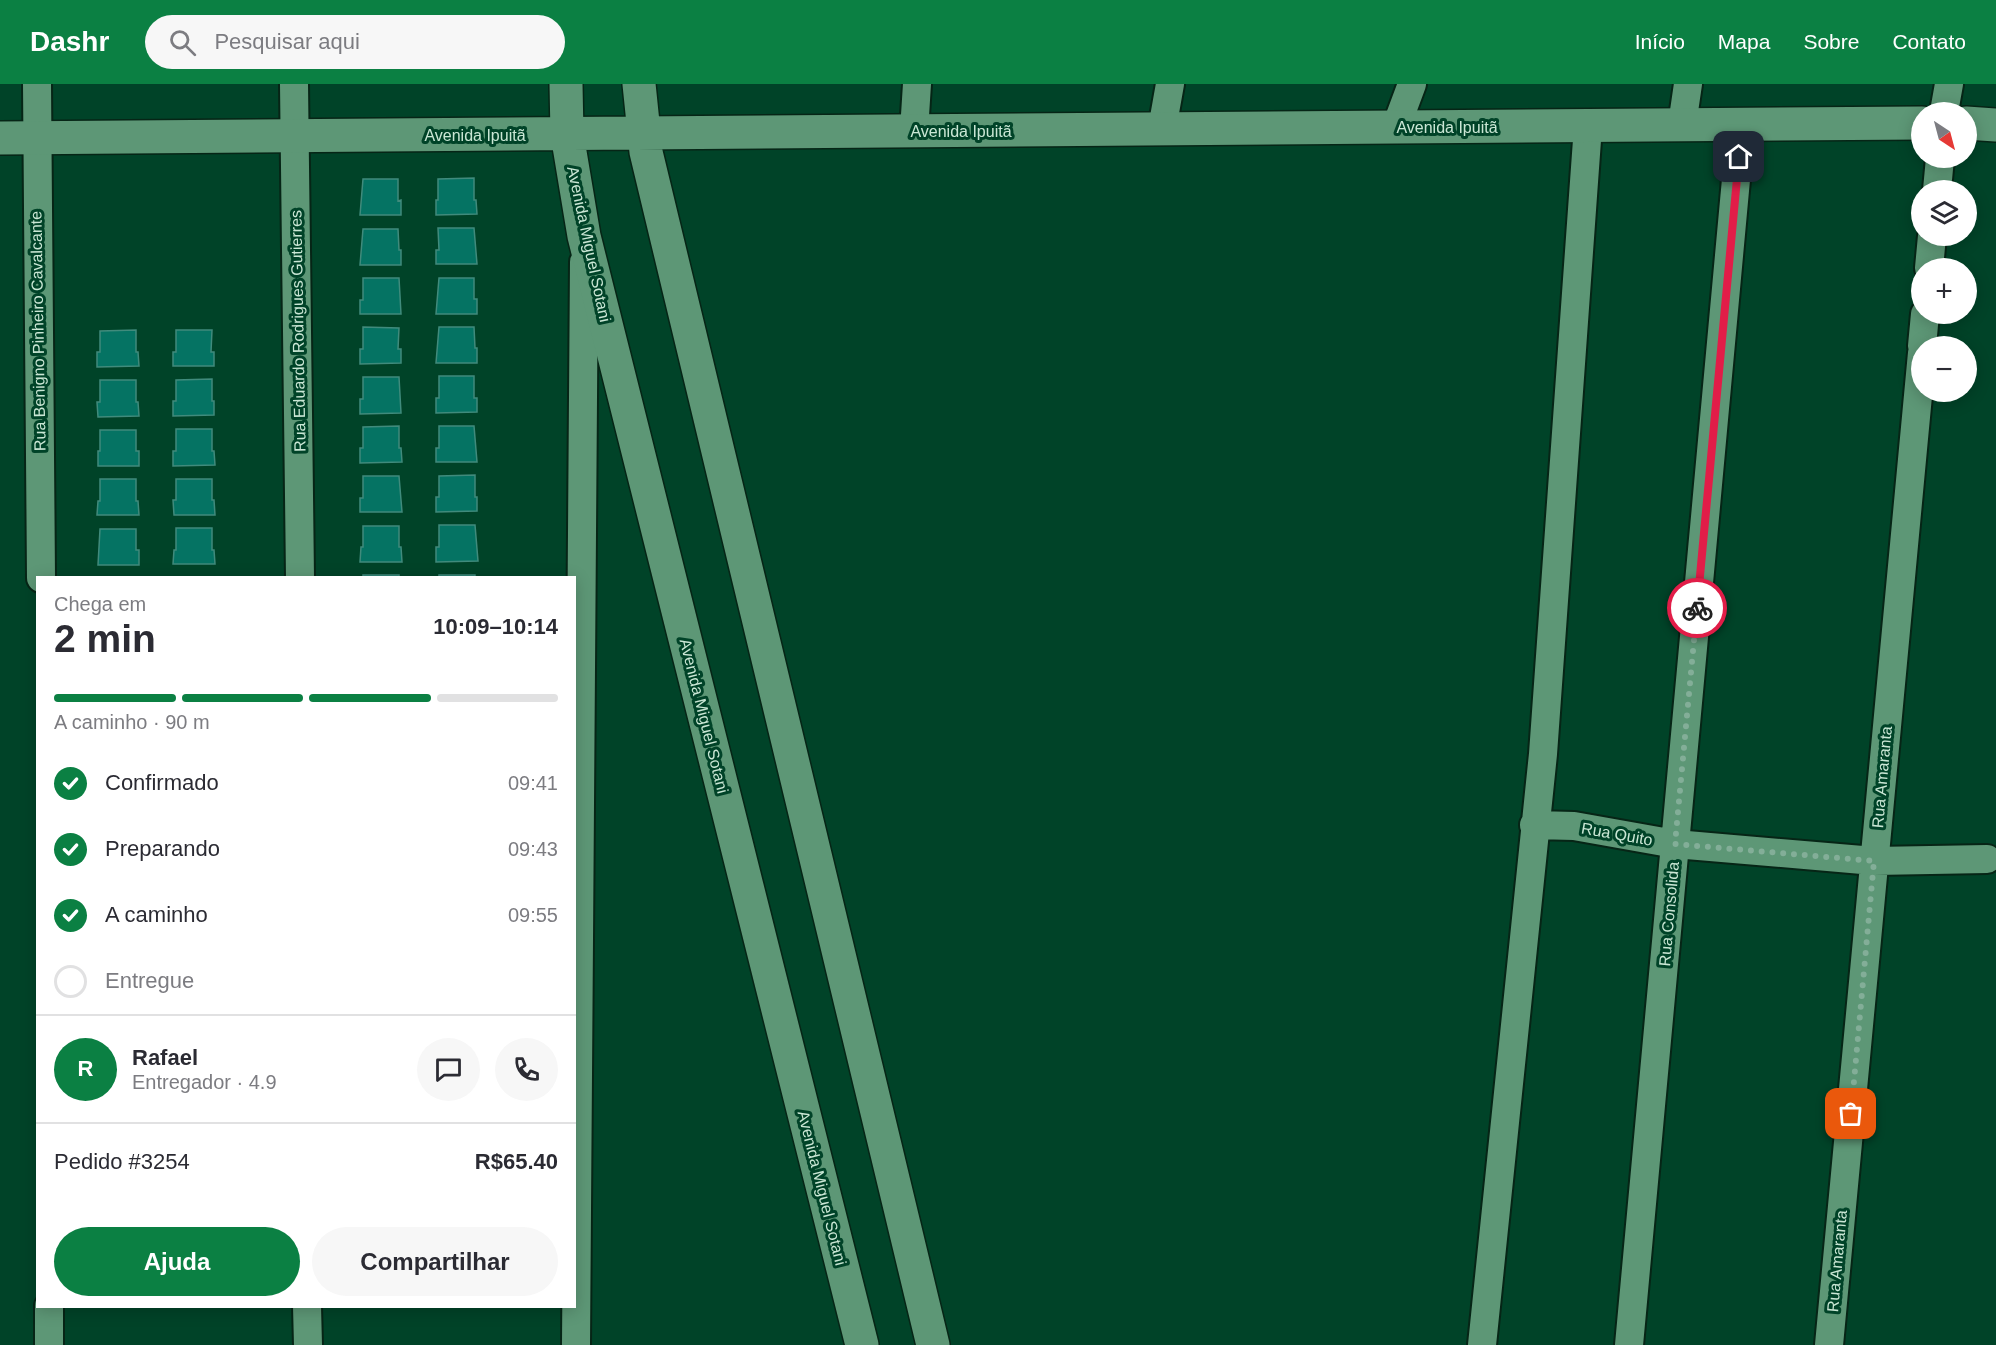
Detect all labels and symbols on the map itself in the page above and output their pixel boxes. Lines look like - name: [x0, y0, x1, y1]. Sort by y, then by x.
- north arrow: [1911, 102, 1977, 168]
- street label: Avenida Ipuitã: [1396, 119, 1498, 136]
- street label: Avenida Ipuitã: [910, 123, 1012, 140]
- street label: Avenida Ipuitã: [424, 127, 526, 144]
- pin: [1713, 131, 1764, 182]
- street label: Avenida Miguel Sotani: [564, 165, 614, 323]
- street label: Rua Eduardo Rodrigues Gutierres: [287, 210, 309, 452]
- street label: Rua Benigno Pinheiro Cavalcante: [27, 211, 49, 451]
- courier: [1667, 578, 1727, 638]
- street label: Avenida Miguel Sotani: [677, 637, 731, 795]
- street label: Rua Amaranta: [1869, 725, 1895, 829]
- street label: Rua Quito: [1580, 819, 1654, 849]
- street label: Rua Consolida: [1656, 861, 1682, 967]
- pin: [1825, 1088, 1876, 1139]
- street label: Avenida Miguel Sotani: [795, 1109, 849, 1267]
- street label: Rua Amaranta: [1824, 1209, 1850, 1313]

